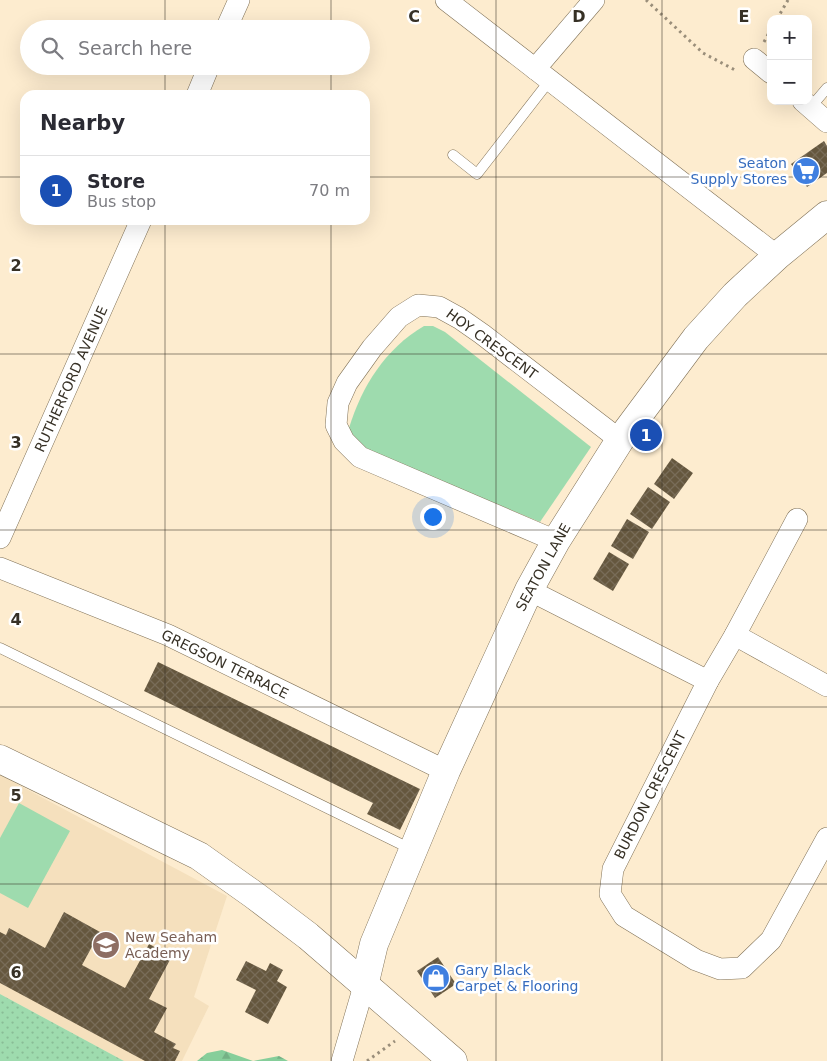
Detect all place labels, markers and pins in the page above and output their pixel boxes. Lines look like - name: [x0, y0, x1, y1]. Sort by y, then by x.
- place label: Seaton Supply Stores: [691, 155, 787, 187]
- supermarket icon: Seaton Supply Stores: [791, 156, 821, 186]
- pin: 1: [630, 416, 662, 454]
- place label: New Seaham Academy: [125, 929, 217, 961]
- school or university icon: New Seaham Academy: [91, 930, 121, 960]
- place label: Gary Black Carpet & Flooring: [455, 962, 578, 994]
- shop icon: Gary Black Carpet & Flooring: [421, 963, 451, 993]

